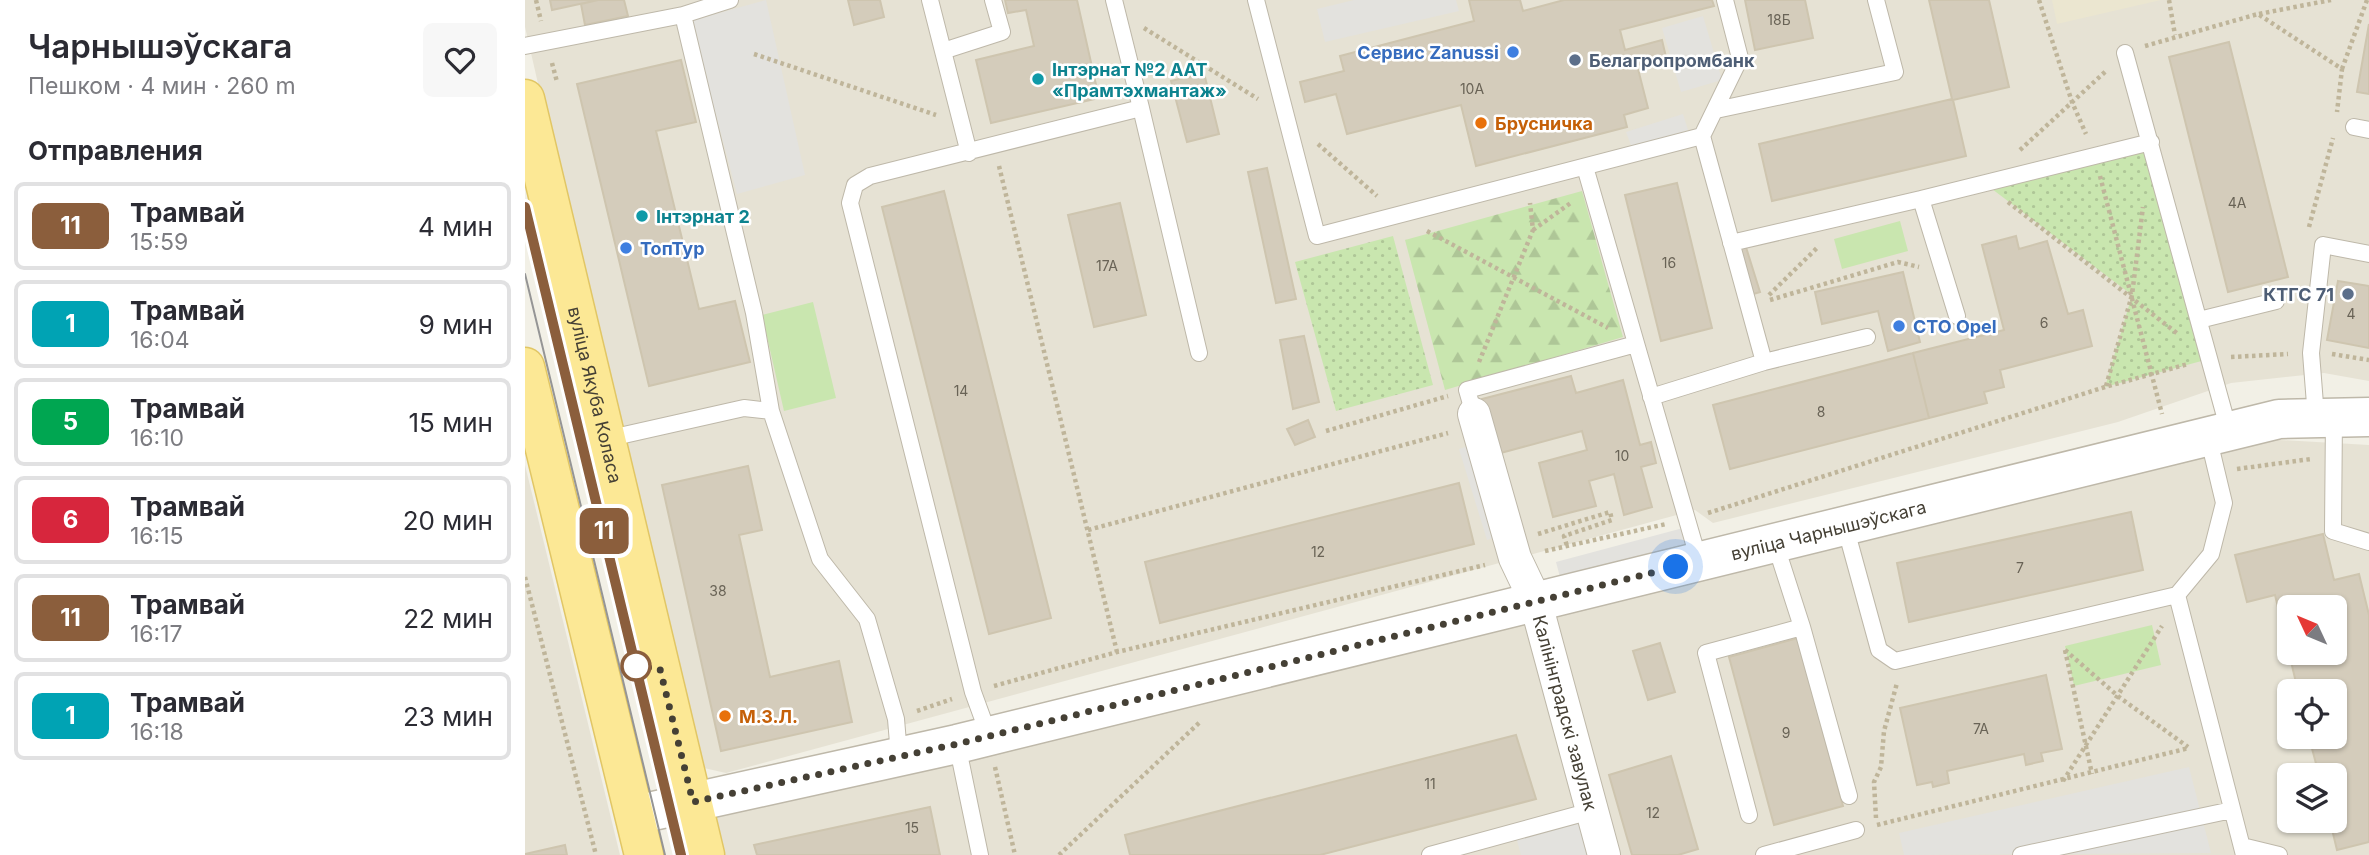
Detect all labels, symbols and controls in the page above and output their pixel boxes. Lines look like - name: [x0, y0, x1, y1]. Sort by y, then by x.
- house number: 18Б: [1767, 11, 1791, 28]
- button: heart: [423, 23, 497, 97]
- text: Чарнышэўскага: [28, 26, 293, 66]
- place label: Сервис Zanussi: [1357, 42, 1499, 63]
- marker: Сервис Zanussi: [1505, 44, 1521, 60]
- place label: Белагропромбанк: [1589, 50, 1755, 71]
- marker: Белагропромбанк: [1567, 52, 1583, 68]
- place label: Інтэрнат №2 ААТ «Прамтэхмантаж»: [1052, 59, 1227, 101]
- marker: Інтэрнат №2 ААТ «Прамтэхмантаж»: [1030, 71, 1046, 87]
- text: Пешком · 4 мин · 260 m: [28, 72, 296, 100]
- house number: 10А: [1460, 80, 1484, 97]
- place label: Брусничка: [1495, 113, 1593, 134]
- marker: Брусничка: [1473, 115, 1489, 131]
- text: Отправления: [28, 135, 203, 166]
- house number: 4А: [2228, 194, 2247, 211]
- text: Трамвай: [130, 197, 245, 228]
- place label: Інтэрнат 2: [656, 206, 750, 227]
- marker: Інтэрнат 2: [634, 208, 650, 224]
- text: 11: [60, 211, 81, 240]
- text: 4 мин: [418, 211, 493, 242]
- text: 15:59: [130, 228, 188, 256]
- place label: ТопТур: [640, 238, 705, 259]
- marker: ТопТур: [618, 240, 634, 256]
- house number: 16: [1662, 254, 1676, 271]
- house number: 17А: [1096, 257, 1118, 274]
- place label: КТГС 71: [2263, 284, 2334, 305]
- marker: КТГС 71: [2340, 286, 2356, 302]
- text: Трамвай: [130, 295, 245, 326]
- street label: вуліца Якуба Коласа: [564, 304, 627, 485]
- house number: 4: [2346, 305, 2356, 322]
- text: 1: [65, 309, 76, 338]
- text: 9 мин: [419, 309, 493, 340]
- house number: 6: [2040, 314, 2048, 331]
- place label: СТО Opel: [1913, 316, 1997, 337]
- marker: СТО Opel: [1891, 318, 1907, 334]
- text: 16:04: [130, 326, 190, 354]
- house number: 14: [954, 382, 968, 399]
- text: Трамвай: [130, 393, 245, 424]
- house number: 8: [1817, 403, 1825, 420]
- text: 5: [63, 407, 78, 436]
- text: 15 мин: [409, 407, 493, 438]
- text: 16:10: [130, 424, 184, 452]
- house number: 10: [1615, 447, 1629, 464]
- text: Трамвай: [130, 491, 245, 522]
- street label: вуліца Чарнышэўскага: [1729, 496, 1928, 564]
- text: 6: [63, 505, 78, 534]
- text: 20 мин: [403, 505, 493, 536]
- line badge: 11: [573, 508, 635, 554]
- text: 11: [594, 516, 614, 545]
- text: 16:15: [130, 522, 184, 550]
- house number: 12: [1311, 543, 1325, 560]
- your location: [1658, 549, 1693, 584]
- house number: 7: [2016, 559, 2024, 576]
- house number: 38: [709, 582, 727, 599]
- text: Трамвай: [130, 589, 245, 620]
- north arrow: [2277, 595, 2347, 665]
- map controls: [2277, 595, 2347, 833]
- text: 11: [60, 603, 81, 632]
- text: 22 мин: [403, 603, 493, 634]
- street label: Калінінградскі завулак: [1529, 613, 1602, 813]
- text: 16:17: [130, 620, 183, 648]
- unlabelled marker: [621, 651, 651, 681]
- button: locate: [2277, 679, 2347, 749]
- text: Трамвай: [130, 687, 245, 718]
- text: 1: [65, 701, 76, 730]
- text: 23 мин: [403, 701, 493, 732]
- place label: М.З.Л.: [739, 706, 798, 727]
- marker: М.З.Л.: [717, 708, 733, 724]
- text: 16:18: [130, 718, 184, 746]
- house number: 7А: [1973, 720, 1989, 737]
- house number: 9: [1782, 724, 1790, 741]
- button: layers: [2277, 763, 2347, 833]
- house number: 11: [1424, 775, 1436, 792]
- house number: 12: [1646, 804, 1660, 821]
- house number: 15: [905, 819, 919, 836]

